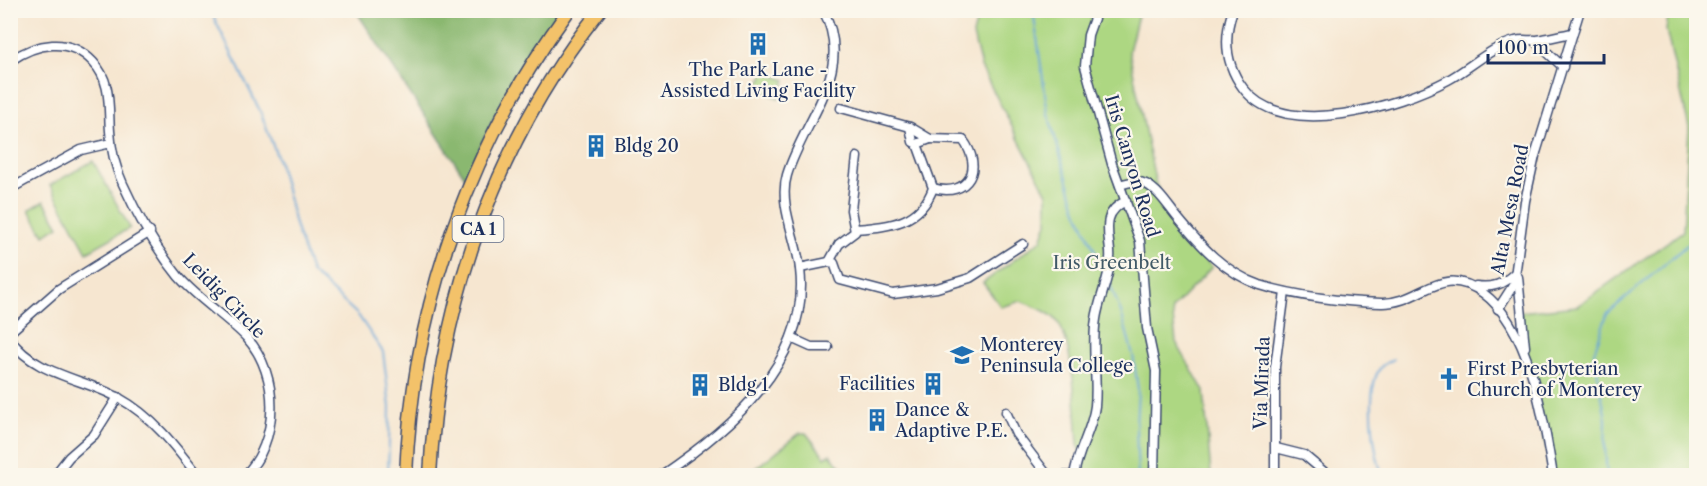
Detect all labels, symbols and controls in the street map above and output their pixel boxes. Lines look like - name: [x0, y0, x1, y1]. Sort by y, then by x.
- scale bar: [1488, 27, 1604, 65]
- building icon: The Park Lane - Assisted Living Facility: [745, 31, 771, 57]
- text: 100 m: [1497, 37, 1549, 59]
- place label: The Park Lane - Assisted Living Facility: [660, 59, 856, 102]
- street label: Iris Canyon Road: [1100, 92, 1164, 240]
- building icon: Bldg 20: [583, 133, 609, 159]
- place label: Bldg 20: [614, 135, 679, 157]
- street label: Alta Mesa Road: [1486, 142, 1534, 279]
- road number: CA 1: [452, 216, 504, 242]
- street label: Leidig Circle: [178, 249, 270, 343]
- park label: Iris Greenbelt: [1053, 252, 1172, 274]
- place label: Monterey Peninsula College: [980, 334, 1133, 377]
- street label: Via Mirada: [1249, 335, 1275, 431]
- school or university icon: Monterey Peninsula College: [949, 342, 975, 368]
- place label: First Presbyterian Church of Monterey: [1467, 358, 1643, 401]
- church icon: First Presbyterian Church of Monterey: [1436, 366, 1462, 392]
- building icon: Facilities: [920, 371, 946, 397]
- building icon: Bldg 1: [687, 372, 713, 398]
- place label: Facilities: [839, 373, 915, 395]
- place label: Bldg 1: [718, 374, 769, 396]
- place label: Dance & Adaptive P.E.: [894, 399, 1008, 442]
- building icon: Dance & Adaptive P.E.: [864, 407, 890, 433]

